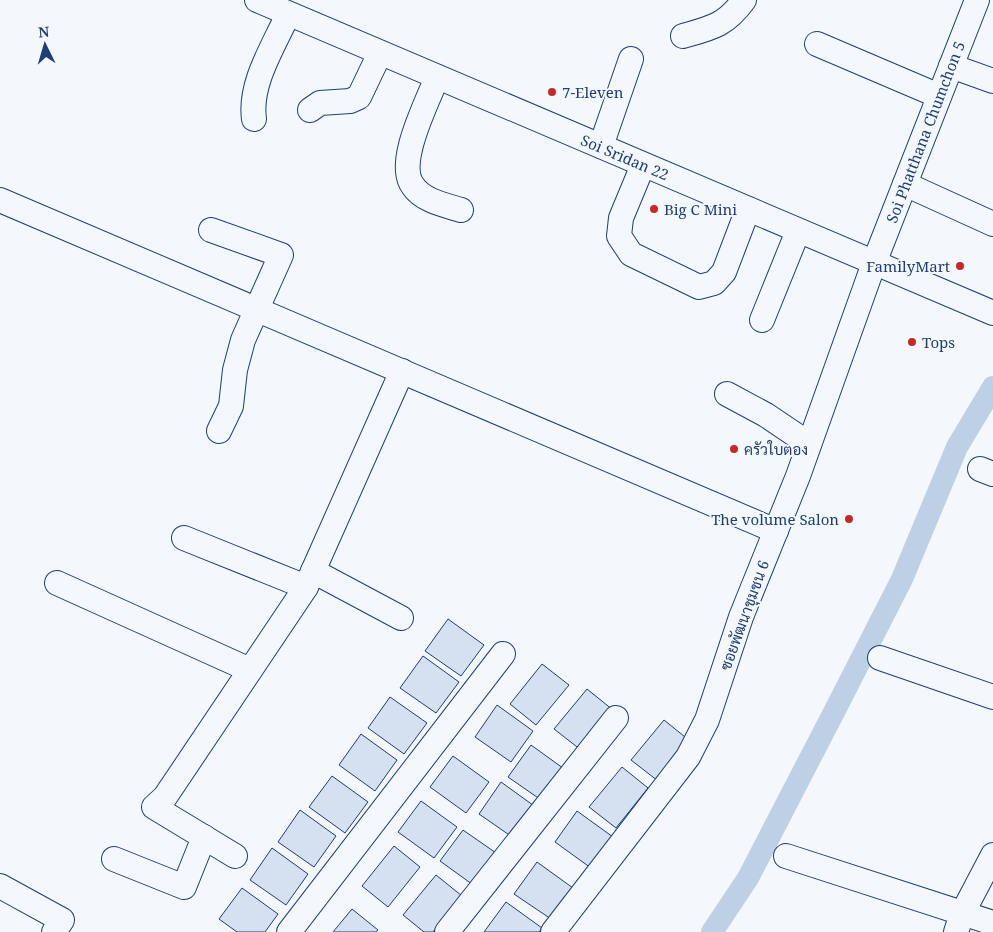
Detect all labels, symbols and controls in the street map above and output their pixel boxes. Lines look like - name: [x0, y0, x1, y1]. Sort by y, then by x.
- north arrow: [20, 20, 70, 70]
- text: N: [37, 22, 50, 41]
- street label: Soi Phatthana Chumchon 5: [881, 38, 969, 226]
- place label: 7-Eleven: [562, 82, 624, 102]
- marker: 7-Eleven: [546, 86, 558, 98]
- street label: Soi Sridan 22: [578, 130, 672, 184]
- place label: Big C Mini: [664, 199, 737, 219]
- marker: Big C Mini: [648, 203, 660, 215]
- place label: FamilyMart: [866, 256, 950, 276]
- marker: FamilyMart: [954, 260, 966, 272]
- place label: Tops: [922, 332, 955, 352]
- marker: Tops: [906, 336, 918, 348]
- place label: ครัวใบตอง: [744, 439, 808, 459]
- marker: ครัวใบตอง: [728, 443, 740, 455]
- place label: The volume Salon: [711, 509, 839, 529]
- marker: The volume Salon: [843, 513, 855, 525]
- street label: ซอยพัฒนาชุมชน 6: [715, 557, 775, 674]

